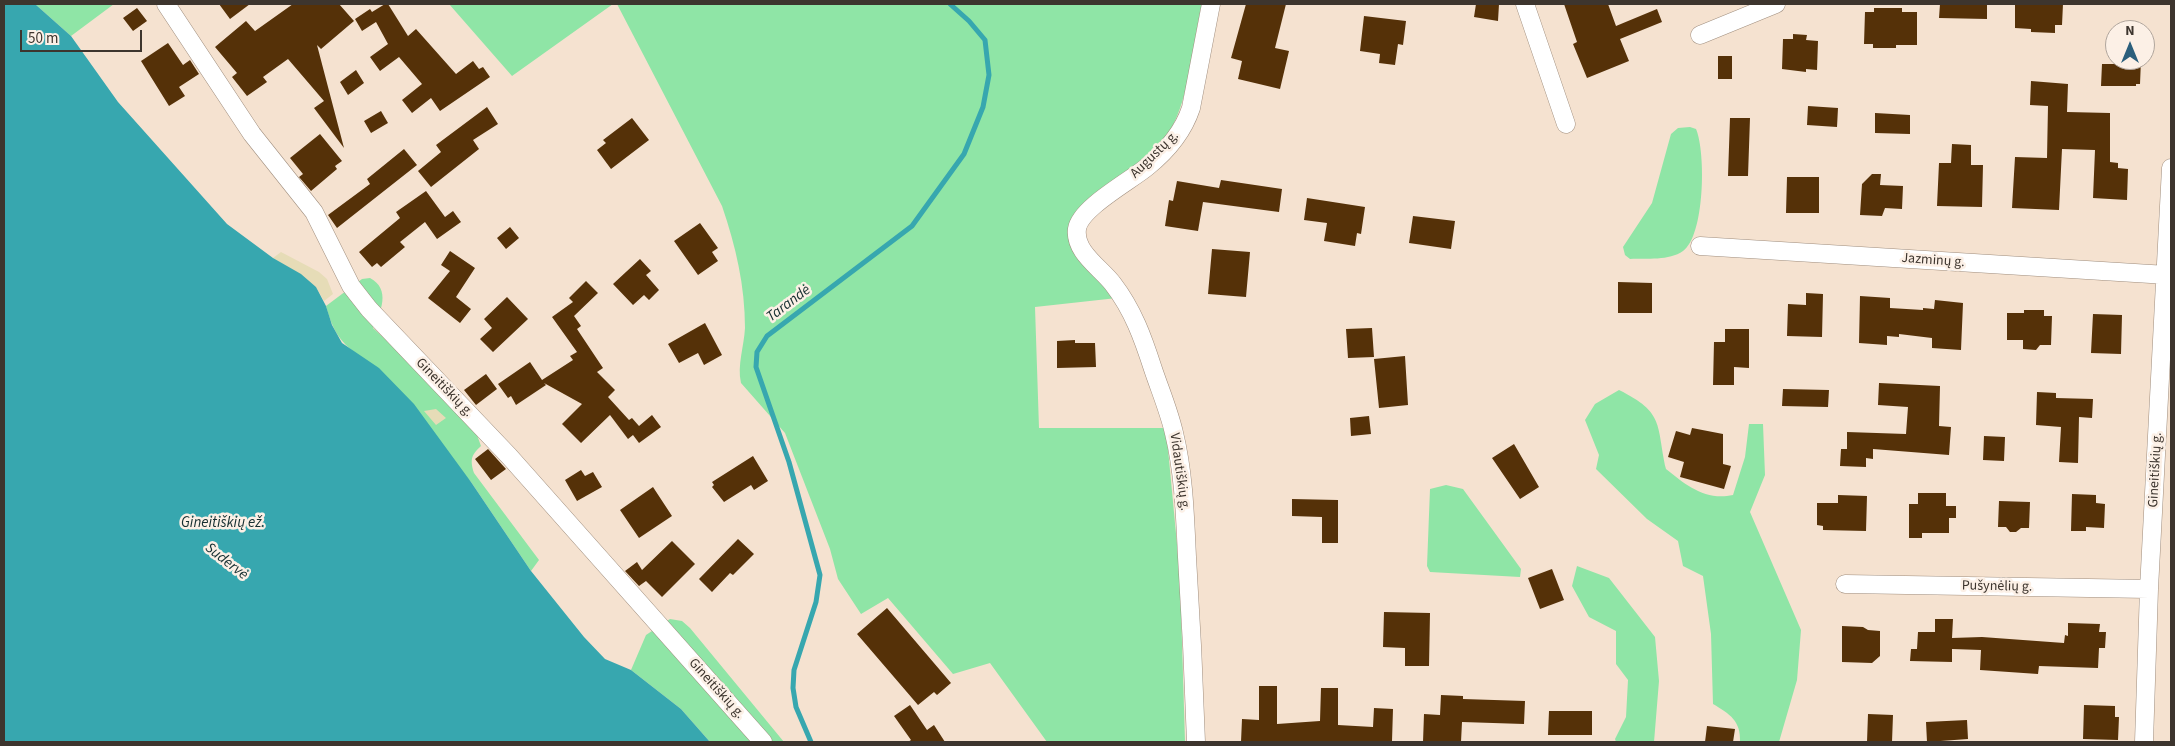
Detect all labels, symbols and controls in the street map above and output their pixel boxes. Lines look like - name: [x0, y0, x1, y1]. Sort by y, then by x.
- scale bar: [22, 20, 145, 52]
- north arrow: [2105, 20, 2155, 70]
- text: N: [2125, 21, 2135, 41]
- text: 50 m: [28, 28, 58, 49]
- street label: Augustų g.: [1127, 128, 1183, 182]
- street label: Jazminų g.: [1901, 250, 1965, 272]
- water label: Tarandė: [763, 282, 815, 326]
- street label: Gineitiškių g.: [412, 355, 476, 421]
- street label: Vidautiškių g.: [1165, 432, 1193, 512]
- street label: Gineitiškių g.: [2146, 432, 2166, 508]
- water label: Gineitiškių ež.: [181, 515, 265, 533]
- water label: Sudervė: [201, 540, 251, 584]
- street label: Pušynėlių g.: [1962, 578, 2032, 596]
- street label: Gineitiškių g.: [684, 655, 748, 723]

